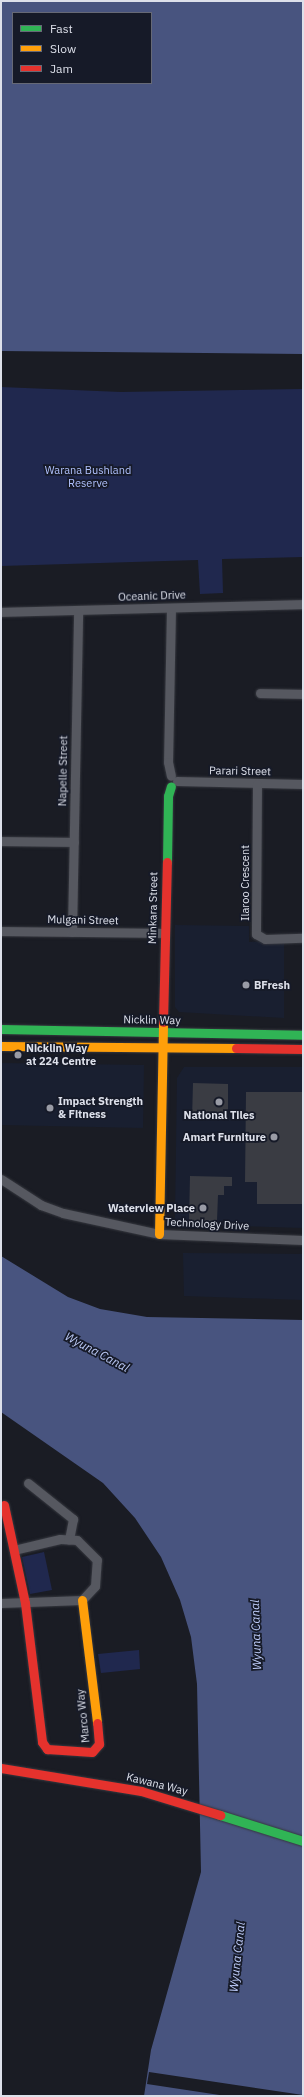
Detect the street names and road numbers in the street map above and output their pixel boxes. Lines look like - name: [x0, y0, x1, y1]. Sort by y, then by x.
- street label: Oceanic Drive: [118, 588, 186, 604]
- street label: Napelle Street: [56, 735, 70, 807]
- street label: Parari Street: [209, 764, 271, 778]
- street label: Ilaroo Crescent: [238, 845, 252, 921]
- street label: Minkara Street: [146, 872, 160, 944]
- street label: Mulgani Street: [47, 913, 119, 927]
- street label: Nicklin Way: [123, 1013, 181, 1027]
- street label: Technology Drive: [164, 1215, 250, 1233]
- street label: Marco Way: [74, 1688, 92, 1744]
- street label: Kawana Way: [125, 1770, 189, 1798]

